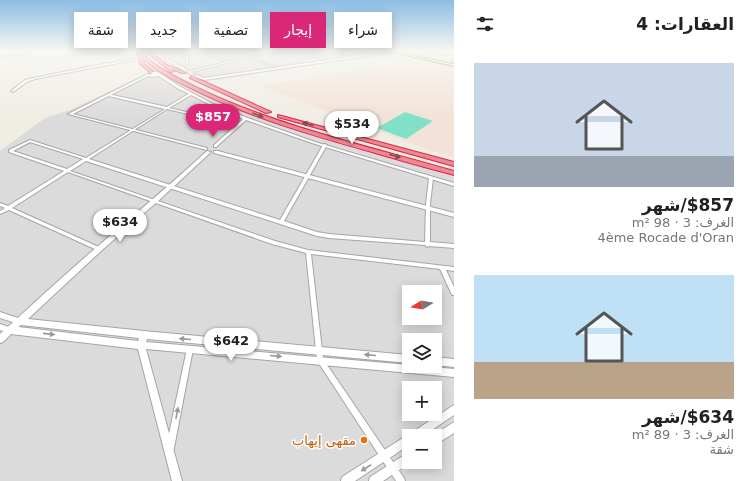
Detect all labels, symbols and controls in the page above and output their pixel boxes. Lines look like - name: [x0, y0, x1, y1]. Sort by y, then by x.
- chip: شقة: [74, 12, 128, 48]
- chip: جديد: [136, 12, 191, 48]
- chip: تصفية: [199, 12, 262, 48]
- chip: إيجار: [270, 12, 326, 48]
- chip: شراء: [334, 12, 392, 48]
- icon: filters: [474, 13, 496, 35]
- text: العقارات: 4: [636, 14, 734, 34]
- icon: home: [568, 89, 640, 161]
- pin: $857: [189, 104, 237, 138]
- text: $857: [195, 109, 231, 124]
- pin: $534: [328, 111, 376, 145]
- one-way arrow: [252, 112, 264, 118]
- text: $534: [334, 116, 370, 131]
- one-way arrow: [302, 121, 314, 127]
- one-way arrow: [390, 153, 402, 159]
- text: $857/شهر: [642, 195, 734, 215]
- pin: $634: [96, 209, 144, 243]
- text: $634: [102, 214, 138, 229]
- text: الغرف: 3 · 98 m²: [632, 215, 734, 230]
- text: 4ème Rocade d'Oran: [597, 230, 734, 245]
- north arrow: [402, 285, 442, 325]
- map controls: [402, 285, 442, 469]
- icon: home: [568, 301, 640, 373]
- pin: $642: [207, 328, 255, 362]
- one-way arrow: [43, 331, 55, 338]
- text: $642: [213, 333, 249, 348]
- button: layers: [402, 333, 442, 373]
- one-way arrow: [179, 336, 191, 342]
- one-way arrow: [364, 352, 376, 359]
- one-way arrow: [270, 353, 282, 360]
- button: +: [402, 381, 442, 421]
- one-way arrow: [174, 407, 180, 419]
- text: $634/شهر: [642, 407, 734, 427]
- text: الغرف: 3 · 89 m²: [632, 427, 734, 442]
- button: −: [402, 429, 442, 469]
- place label: مقهى إيهاب: [292, 433, 356, 449]
- marker: مقهى إيهاب: [359, 435, 369, 445]
- text: شقة: [710, 442, 734, 457]
- one-way arrow: [360, 464, 371, 472]

